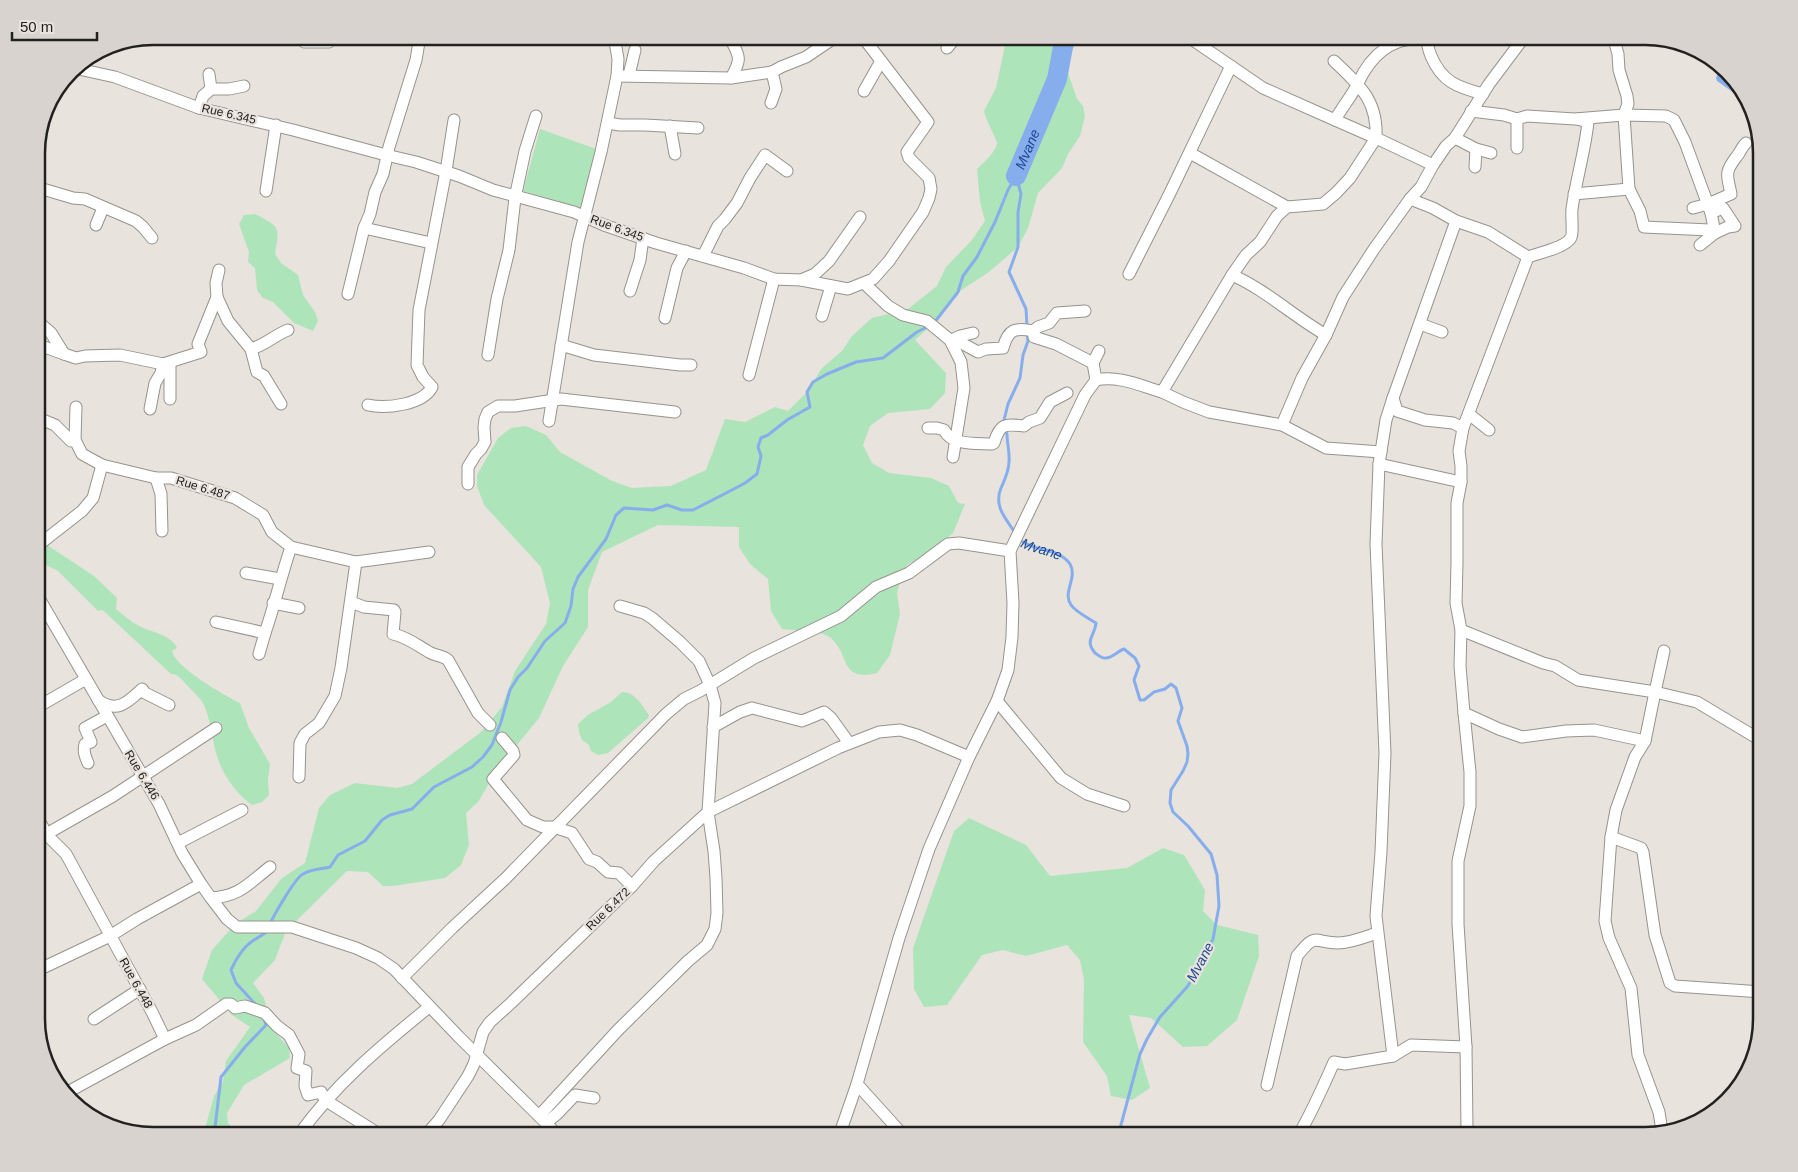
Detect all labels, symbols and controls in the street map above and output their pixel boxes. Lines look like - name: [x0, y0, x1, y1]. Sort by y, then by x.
- scale bar: [12, 10, 98, 42]
- text: 50 m: [20, 18, 53, 35]
- street label: Rue 6.345: [200, 101, 258, 127]
- water label: Mvane: [1012, 127, 1043, 172]
- street label: Rue 6.345: [589, 212, 646, 244]
- street label: Rue 6.487: [174, 473, 232, 503]
- water label: Mvane: [1019, 535, 1065, 563]
- street label: Rue 6.446: [122, 748, 162, 803]
- street label: Rue 6.472: [583, 885, 633, 933]
- water label: Mvane: [1183, 940, 1217, 984]
- street label: Rue 6.448: [116, 955, 156, 1011]

